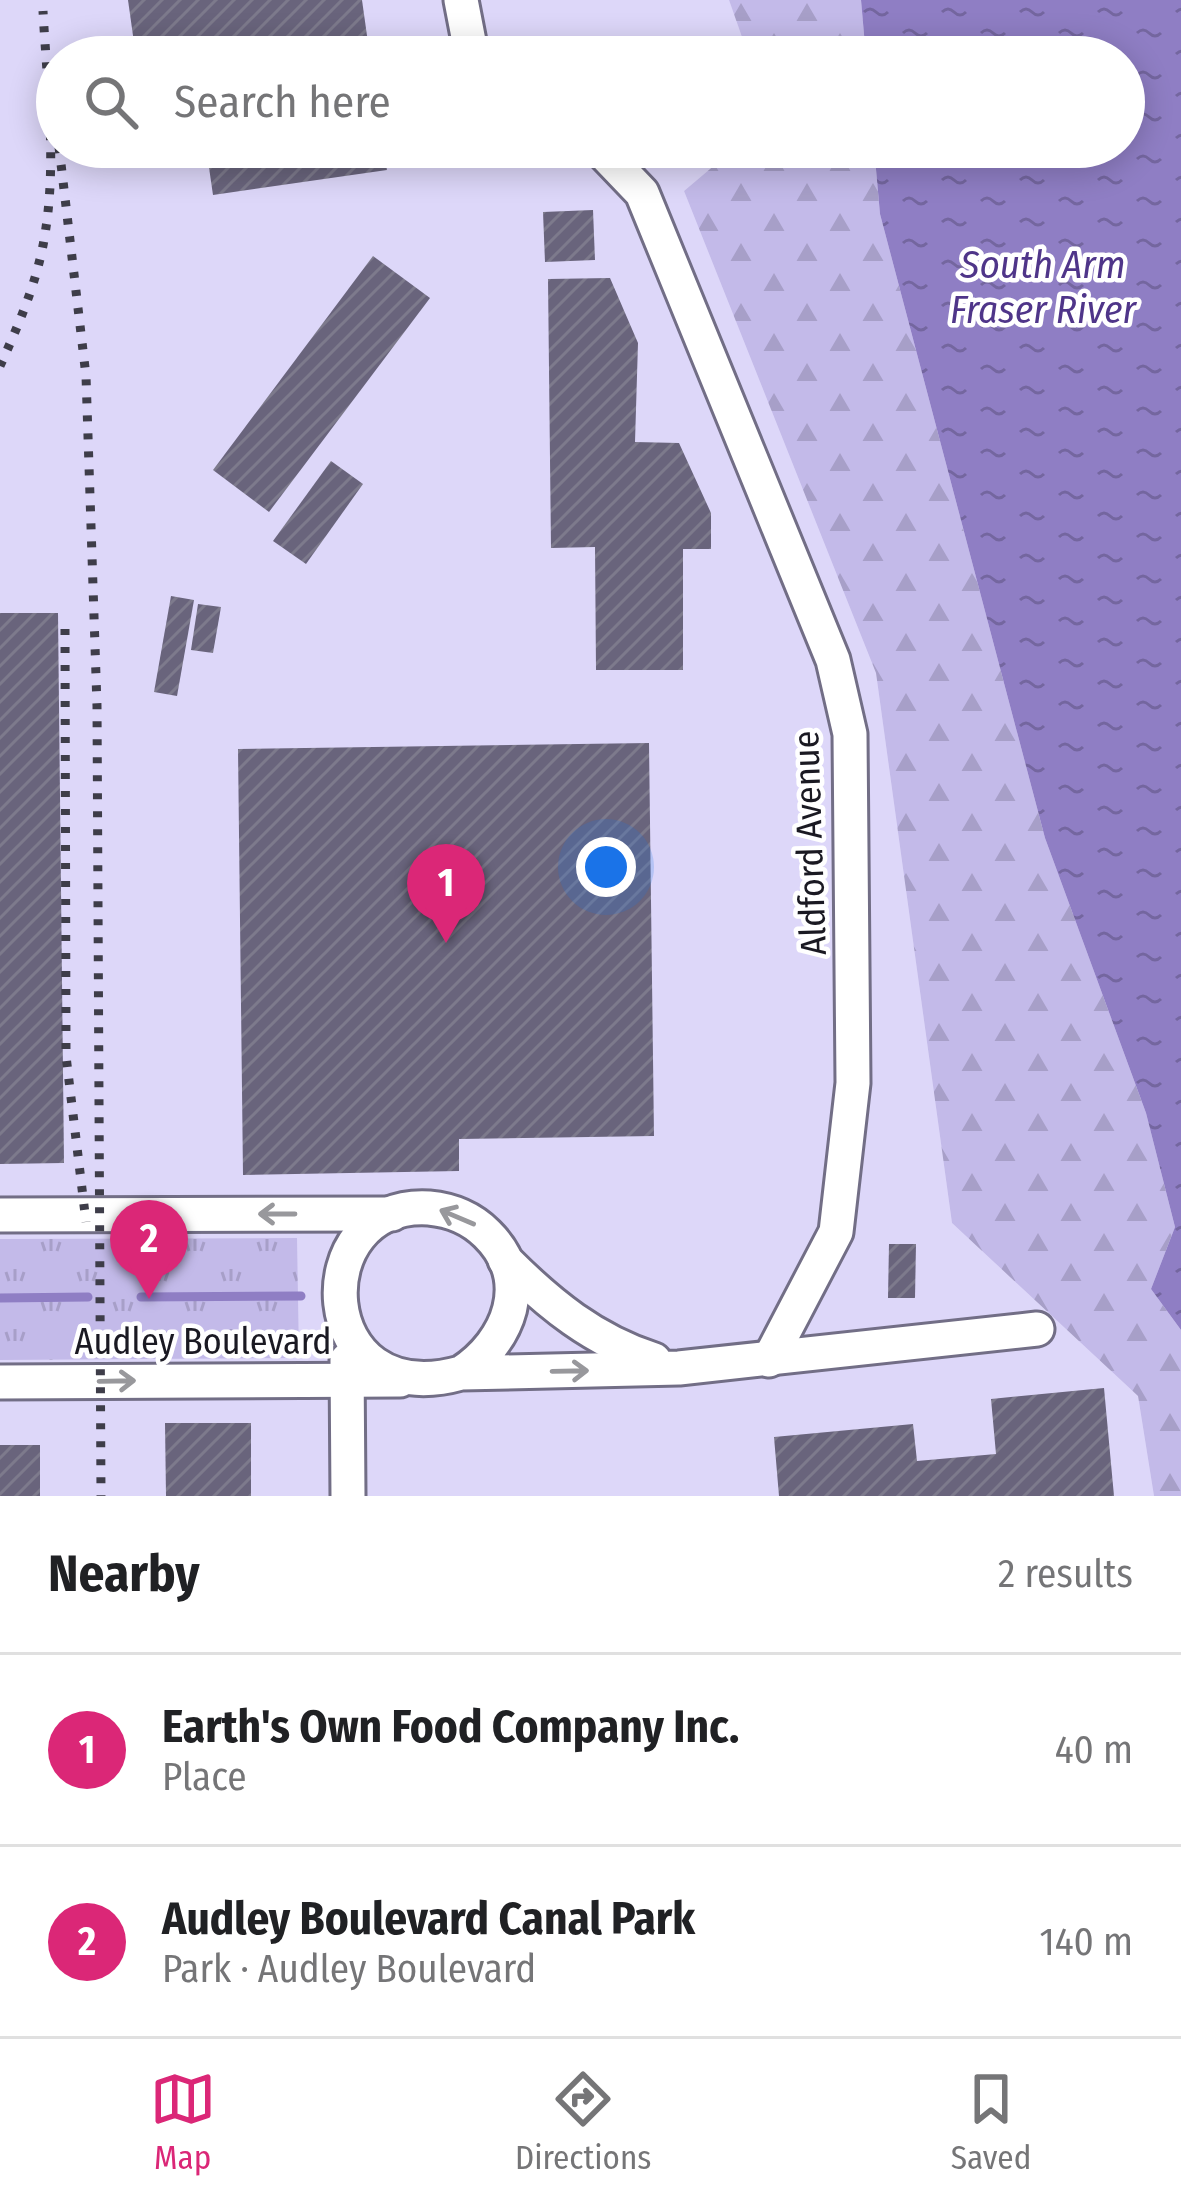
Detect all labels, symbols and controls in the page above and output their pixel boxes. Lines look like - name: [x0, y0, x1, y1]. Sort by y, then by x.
- search box: [36, 36, 1145, 168]
- icon: search: [78, 69, 144, 135]
- text: Search here: [174, 75, 391, 129]
- water label: South Arm Fraser River: [950, 242, 1137, 333]
- street label: Aldford Avenue: [784, 730, 836, 956]
- your location: [576, 837, 636, 897]
- pin: 1: [407, 844, 485, 943]
- pin: 2: [110, 1200, 188, 1299]
- one-way arrow: [258, 1203, 297, 1225]
- one-way arrow: [439, 1205, 476, 1226]
- street label: Audley Boulevard: [75, 1320, 331, 1364]
- one-way arrow: [550, 1359, 589, 1382]
- one-way arrow: [97, 1370, 136, 1393]
- text: Nearby: [48, 1543, 200, 1605]
- text: 2 results: [998, 1551, 1133, 1597]
- text: Earth's Own Food Company Inc.: [162, 1700, 739, 1754]
- text: 1: [79, 1727, 95, 1773]
- text: 40 m: [1055, 1727, 1133, 1773]
- text: Place: [162, 1754, 246, 1800]
- text: Audley Boulevard Canal Park: [162, 1892, 695, 1946]
- text: 2: [78, 1919, 96, 1965]
- text: 140 m: [1039, 1919, 1133, 1965]
- text: Park · Audley Boulevard: [162, 1946, 536, 1992]
- tab: Map: [150, 2066, 216, 2178]
- tab: Directions: [515, 2066, 651, 2178]
- tab: Saved: [951, 2066, 1031, 2178]

